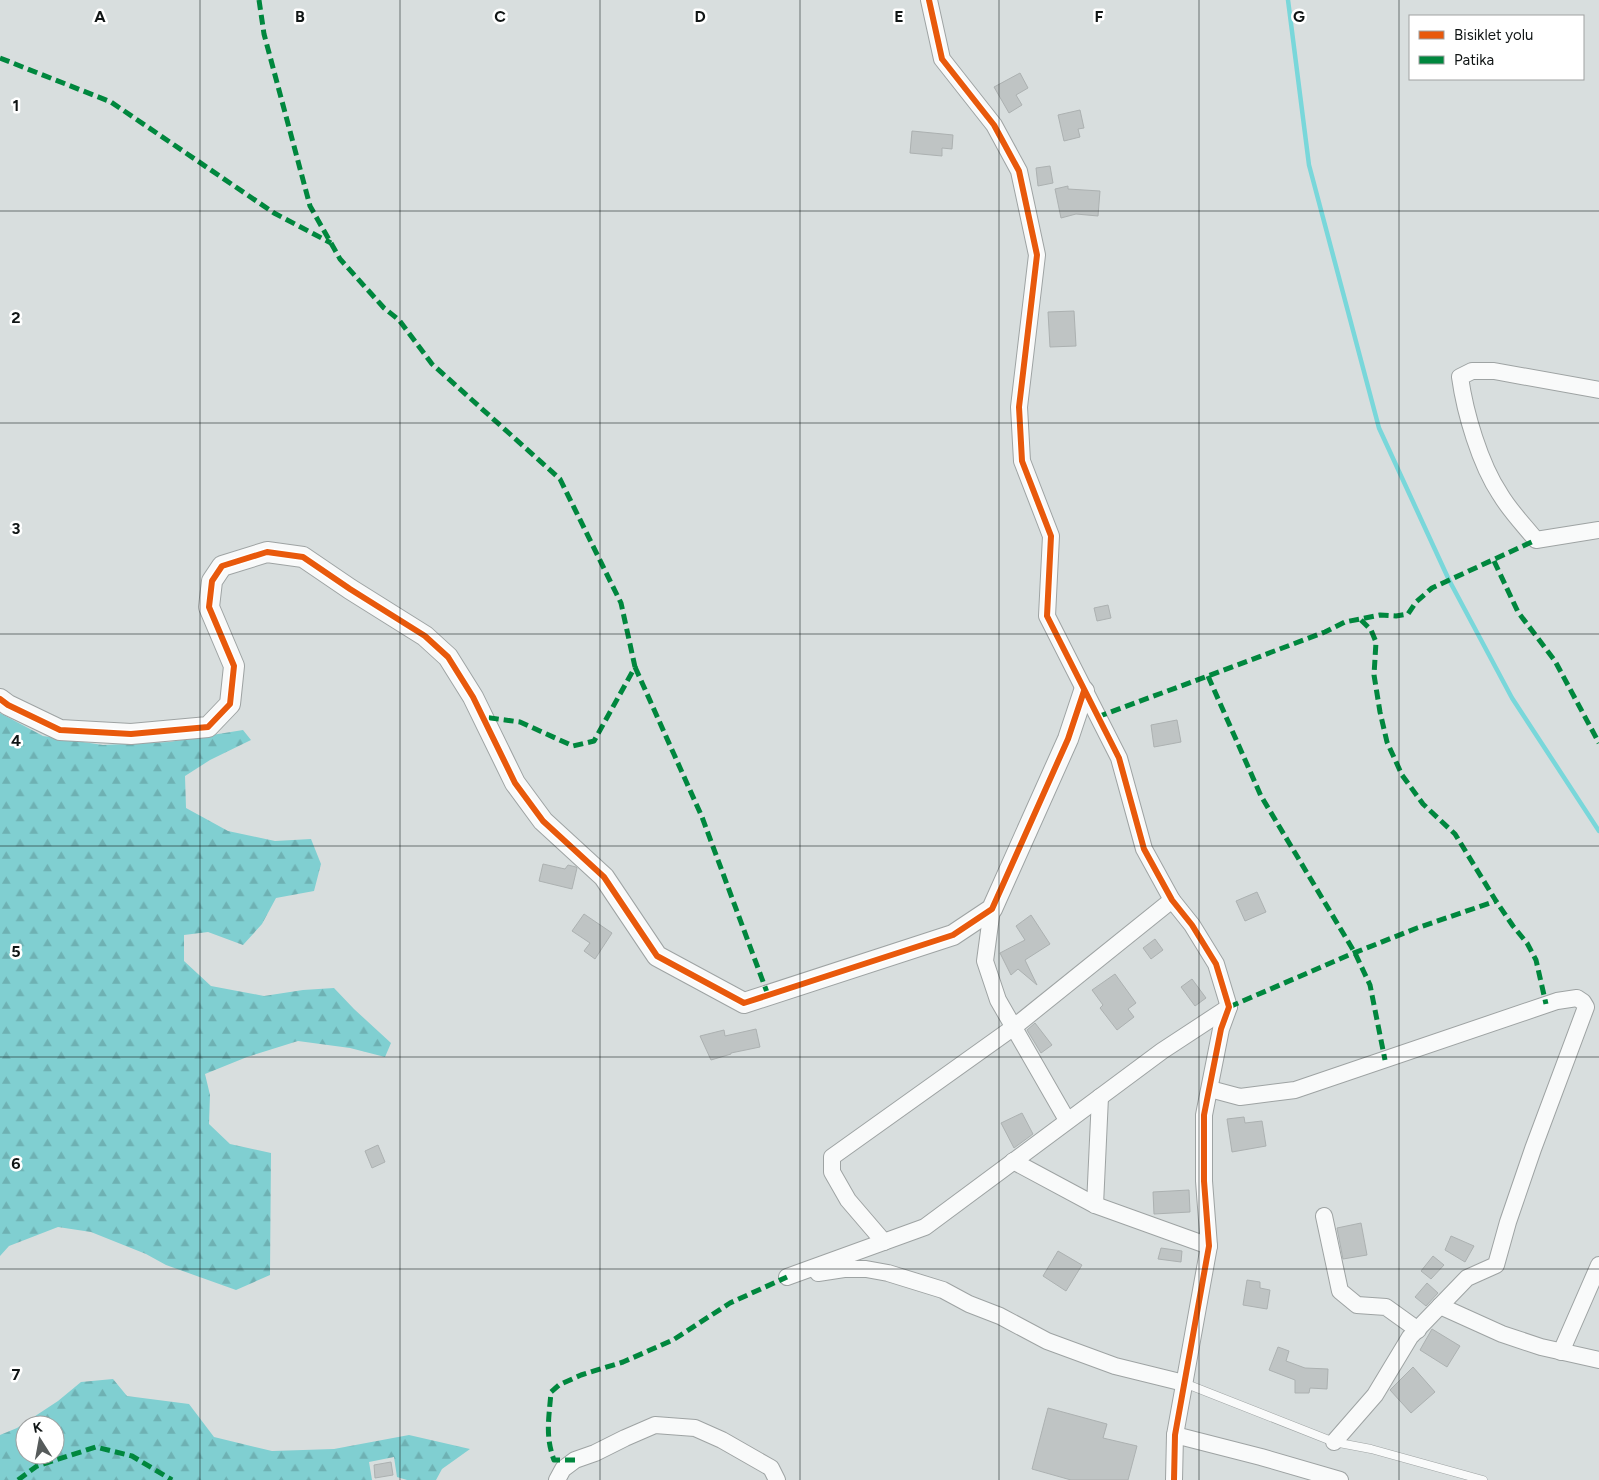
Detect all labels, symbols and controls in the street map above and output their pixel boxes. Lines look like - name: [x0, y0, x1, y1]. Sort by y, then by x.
- text: A: [94, 7, 106, 26]
- text: B: [295, 7, 305, 26]
- text: C: [494, 7, 506, 26]
- text: D: [694, 7, 706, 26]
- text: E: [894, 7, 904, 26]
- text: F: [1095, 7, 1104, 26]
- text: G: [1293, 7, 1305, 26]
- legend: [1409, 15, 1584, 80]
- text: Bisiklet yolu: [1454, 26, 1533, 44]
- text: Patika: [1454, 51, 1494, 69]
- text: 1: [13, 96, 19, 115]
- text: 2: [11, 308, 21, 327]
- text: 3: [12, 519, 21, 538]
- text: 4: [11, 731, 21, 750]
- text: 5: [11, 942, 21, 961]
- text: 6: [11, 1154, 21, 1173]
- text: 7: [12, 1365, 21, 1384]
- north arrow: [15, 1415, 65, 1465]
- text: K: [31, 1418, 44, 1437]

